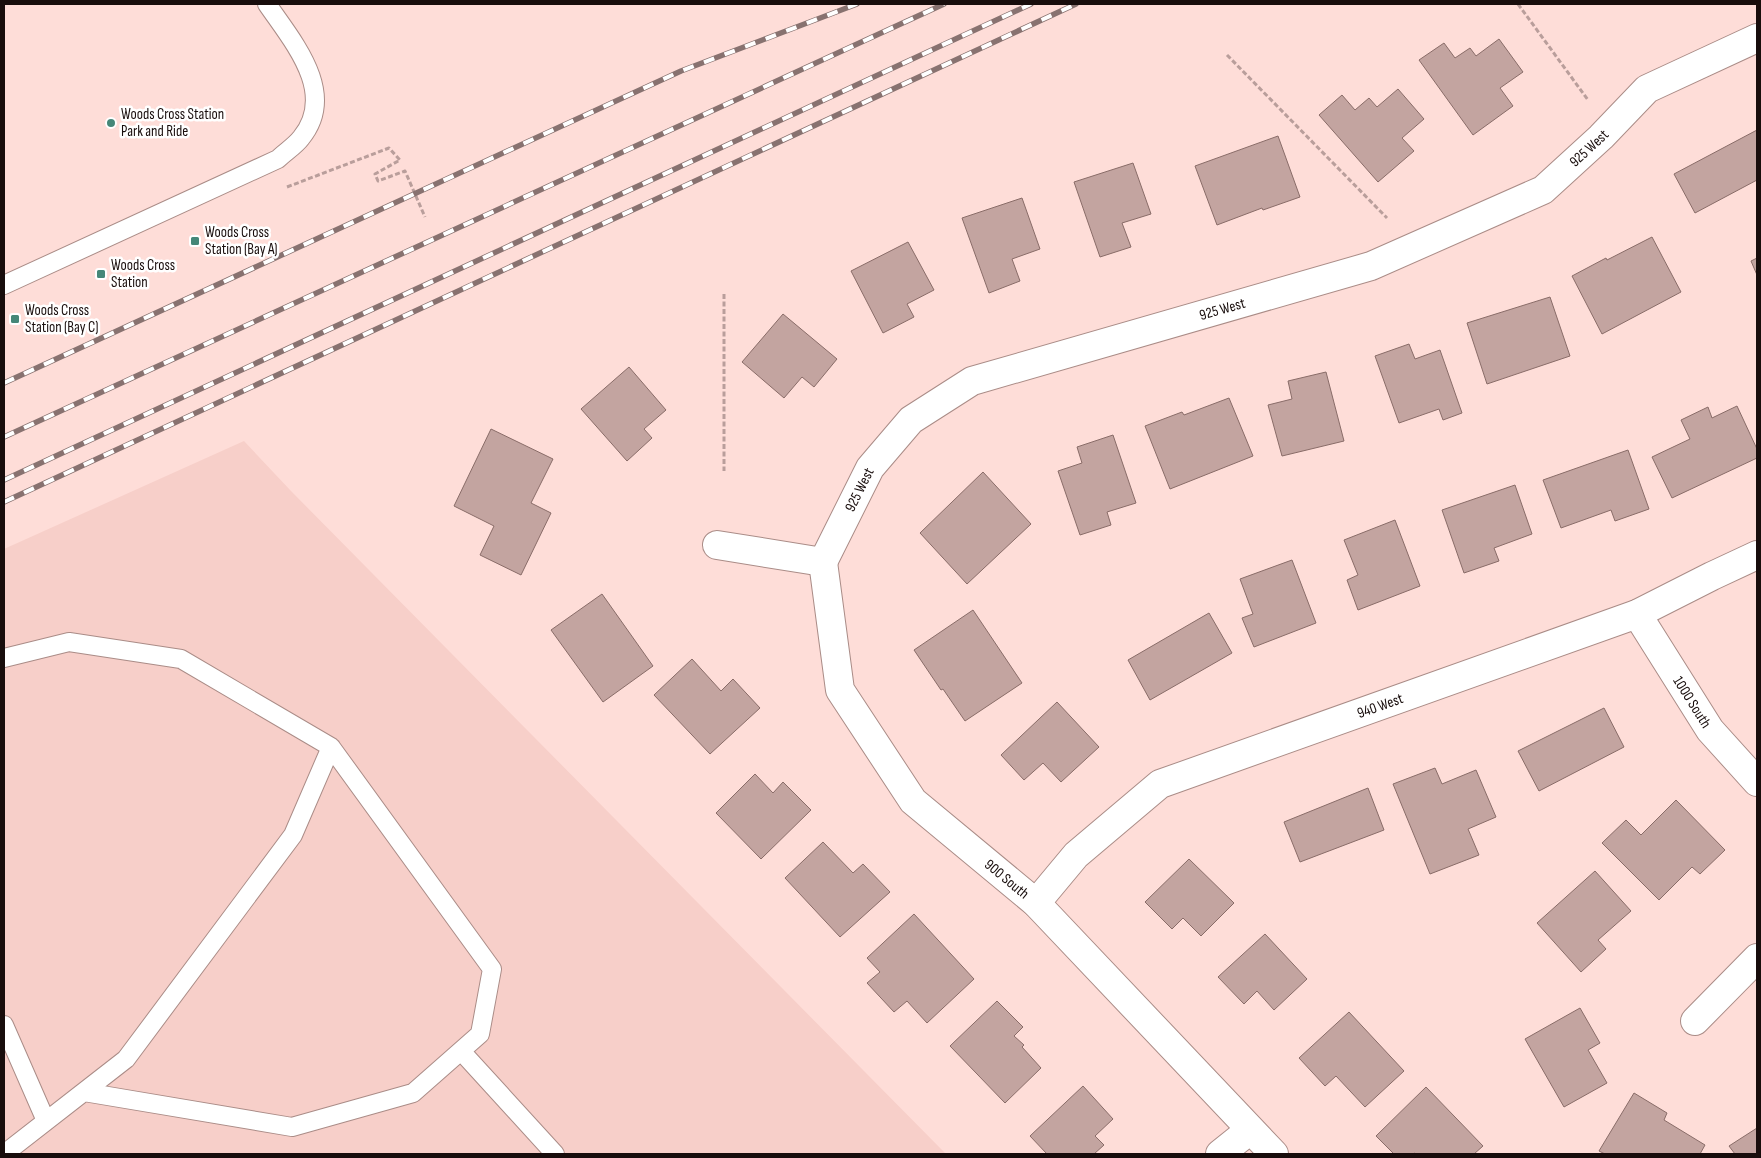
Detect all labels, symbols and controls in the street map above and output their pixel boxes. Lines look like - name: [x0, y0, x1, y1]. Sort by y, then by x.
- place label: Woods Cross Station Park and Ride: [121, 105, 224, 141]
- marker: Woods Cross Station Park and Ride: [105, 117, 117, 129]
- street label: 925 West: [1565, 125, 1613, 171]
- place label: Woods Cross Station (Bay A): [205, 223, 278, 259]
- marker: Woods Cross Station (Bay A): [189, 235, 201, 247]
- place label: Woods Cross Station: [111, 256, 175, 292]
- marker: Woods Cross Station: [95, 268, 107, 280]
- street label: 925 West: [1197, 294, 1248, 325]
- place label: Woods Cross Station (Bay C): [25, 301, 98, 337]
- marker: Woods Cross Station (Bay C): [9, 313, 21, 325]
- street label: 925 West: [841, 464, 879, 515]
- street label: 1000 South: [1669, 673, 1715, 732]
- street label: 940 West: [1355, 689, 1406, 723]
- street label: 900 South: [980, 855, 1033, 903]

